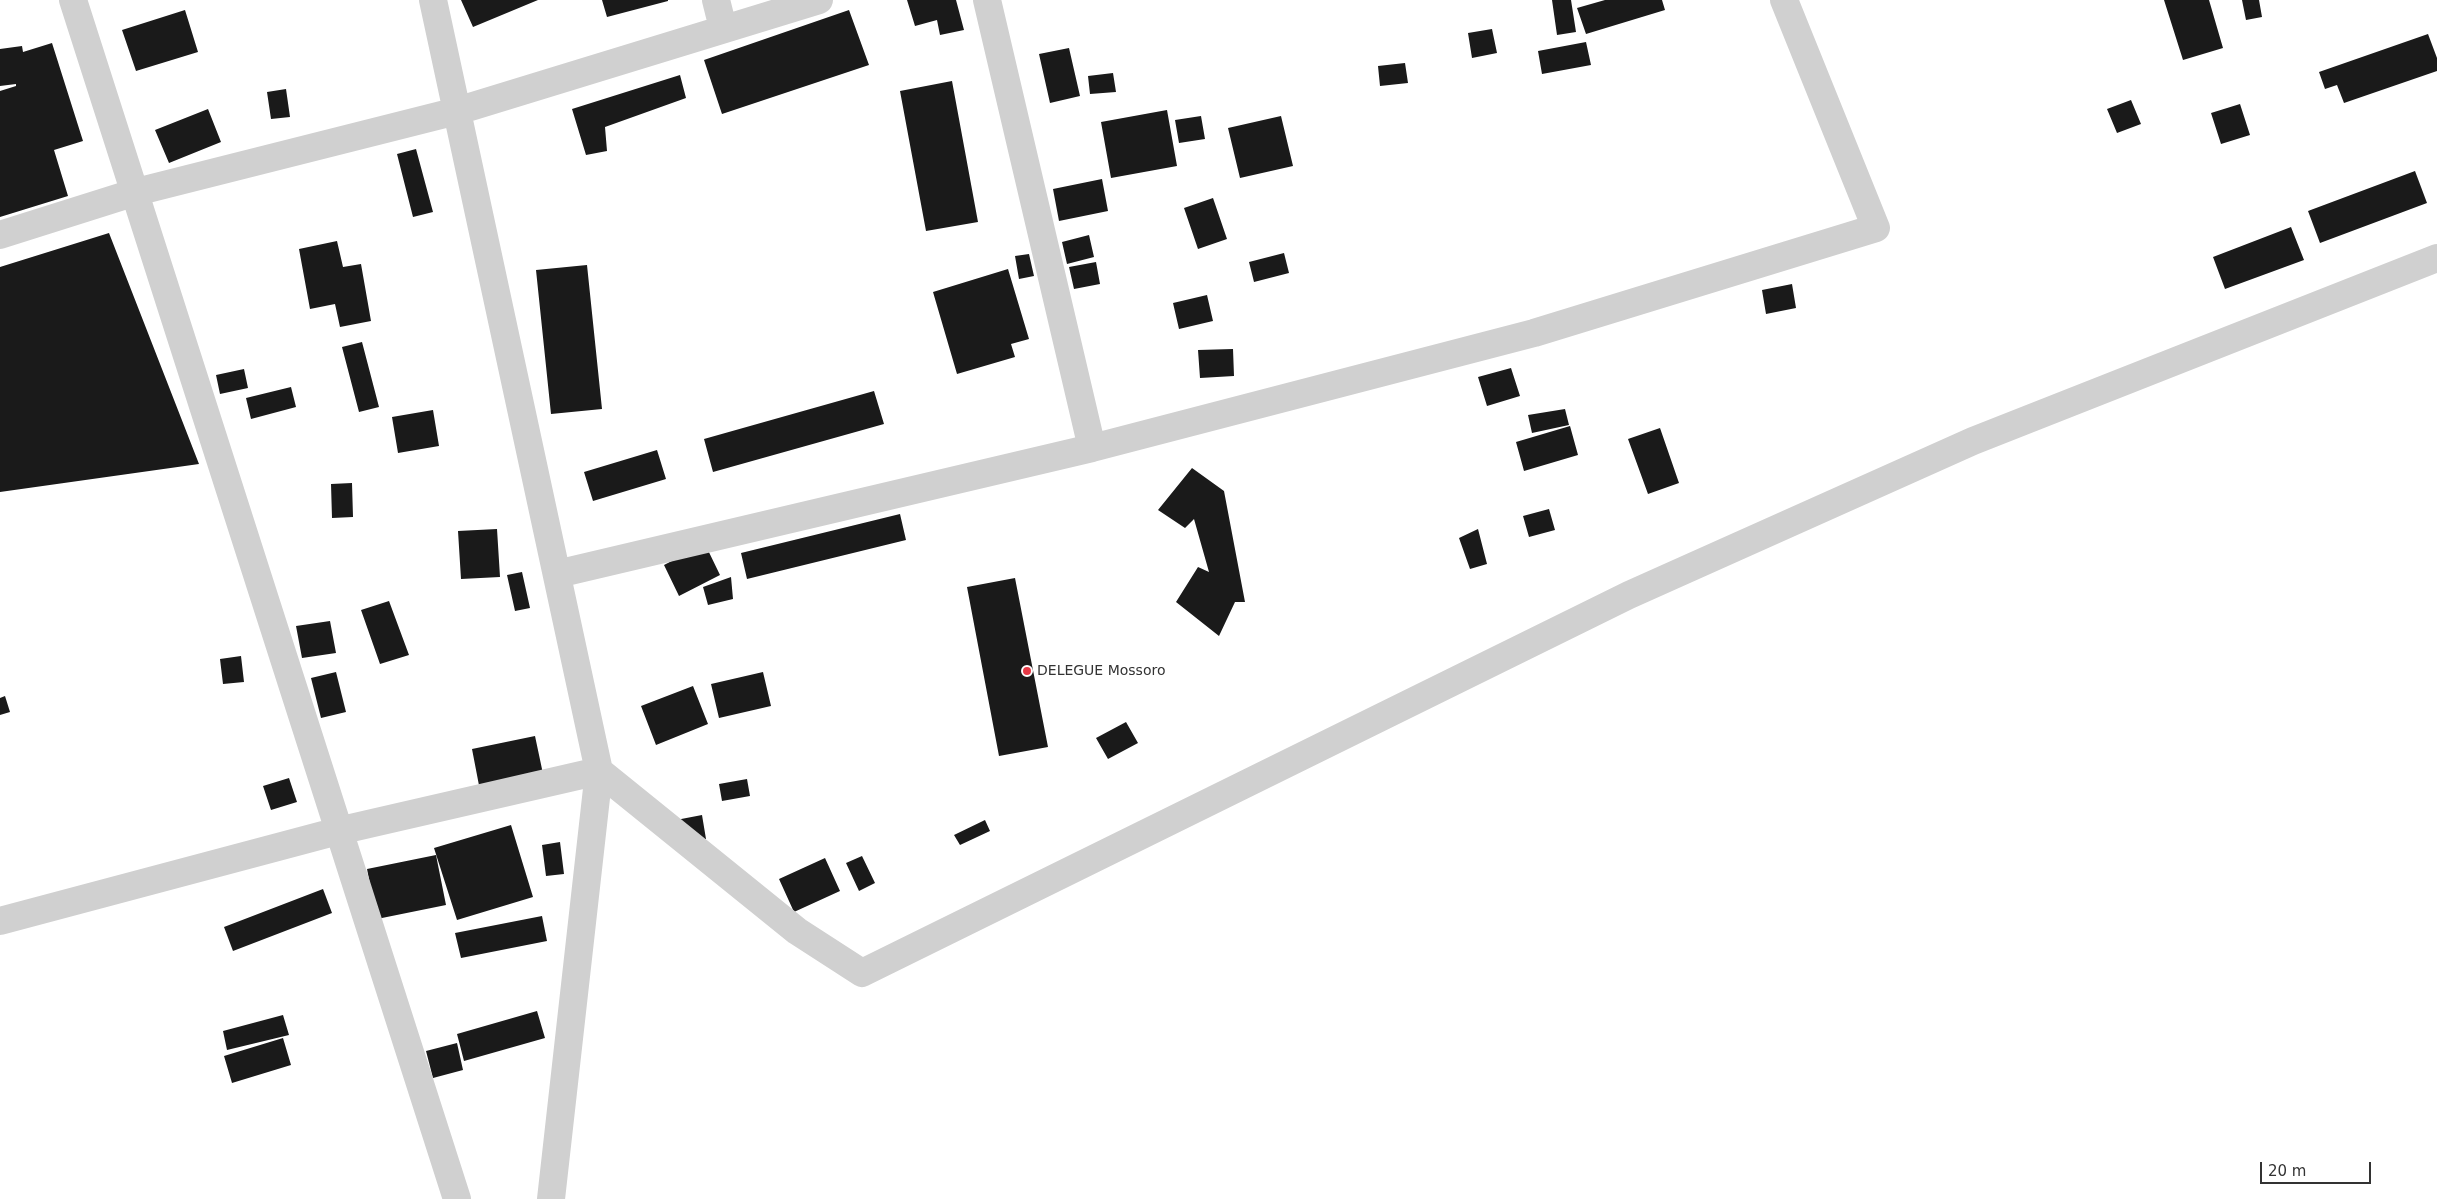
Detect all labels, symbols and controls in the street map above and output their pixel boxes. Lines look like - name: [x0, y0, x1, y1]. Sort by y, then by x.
- place label: DELEGUE Mossoro: [1037, 663, 1165, 679]
- marker: DELEGUE Mossoro: [1021, 665, 1033, 677]
- scale bar: [2262, 1152, 2373, 1184]
- text: 20 m: [2268, 1162, 2306, 1180]

